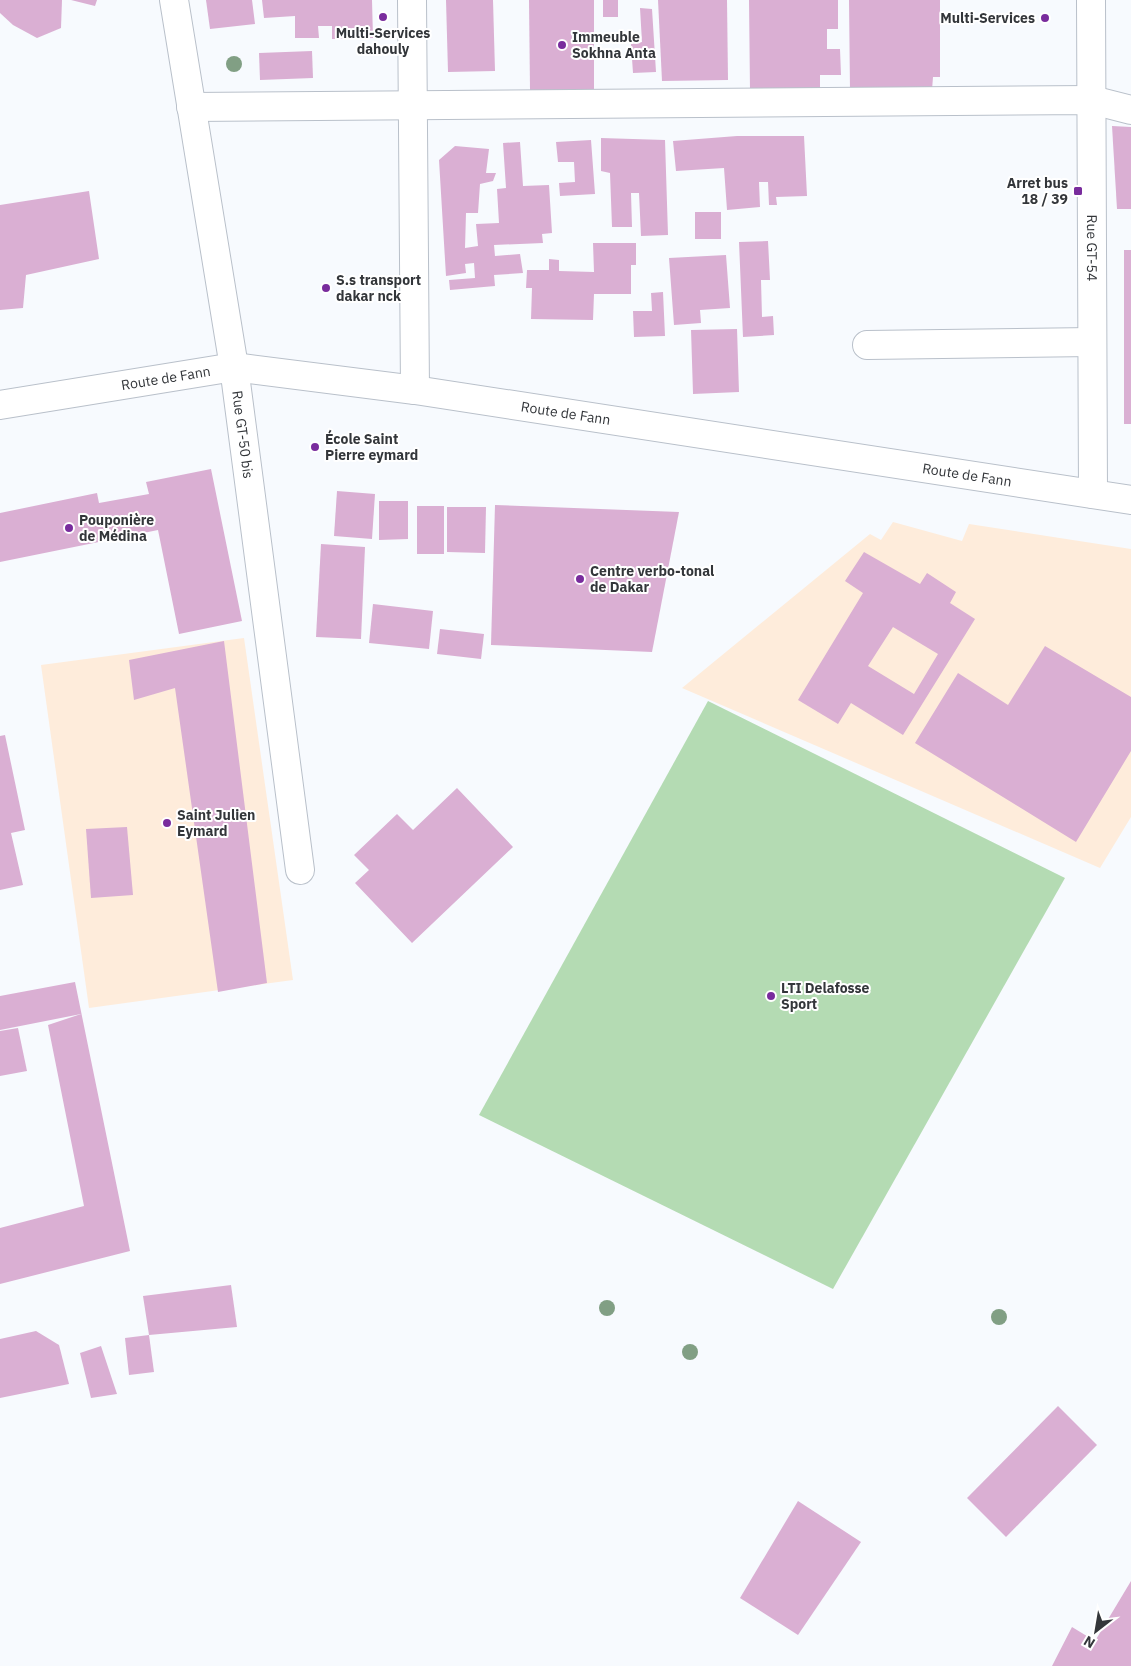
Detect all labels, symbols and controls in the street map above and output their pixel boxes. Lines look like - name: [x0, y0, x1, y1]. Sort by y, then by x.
- place label: Multi-Services: [940, 9, 1035, 27]
- marker: Multi-Services dahouly: [377, 11, 389, 23]
- marker: Multi-Services: [1039, 12, 1051, 24]
- place label: Multi-Services dahouly: [336, 24, 430, 58]
- place label: Immeuble Sokhna Anta: [572, 28, 656, 62]
- marker: Immeuble Sokhna Anta: [556, 39, 568, 51]
- place label: Arret bus 18 / 39: [1007, 174, 1068, 208]
- marker: Arret bus 18 / 39: [1072, 185, 1084, 197]
- street label: Rue GT-54: [1083, 215, 1101, 281]
- place label: S.s transport dakar nck: [336, 271, 421, 305]
- marker: S.s transport dakar nck: [320, 282, 332, 294]
- street label: Route de Fann: [120, 362, 212, 394]
- street label: Rue GT-50 bis: [228, 389, 258, 480]
- street label: Route de Fann: [520, 397, 612, 429]
- place label: École Saint Pierre eymard: [325, 429, 418, 464]
- marker: École Saint Pierre eymard: [309, 441, 321, 453]
- street label: Route de Fann: [921, 459, 1013, 491]
- place label: Pouponière de Médina: [79, 511, 154, 545]
- marker: Pouponière de Médina: [63, 522, 75, 534]
- place label: Centre verbo-tonal de Dakar: [590, 562, 714, 596]
- marker: Centre verbo-tonal de Dakar: [574, 573, 586, 585]
- place label: Saint Julien Eymard: [177, 806, 255, 840]
- marker: Saint Julien Eymard: [161, 817, 173, 829]
- place label: LTI Delafosse Sport: [781, 979, 870, 1013]
- marker: LTI Delafosse Sport: [765, 990, 777, 1002]
- north arrow: [1071, 1606, 1121, 1656]
- text: N: [1080, 1632, 1098, 1652]

